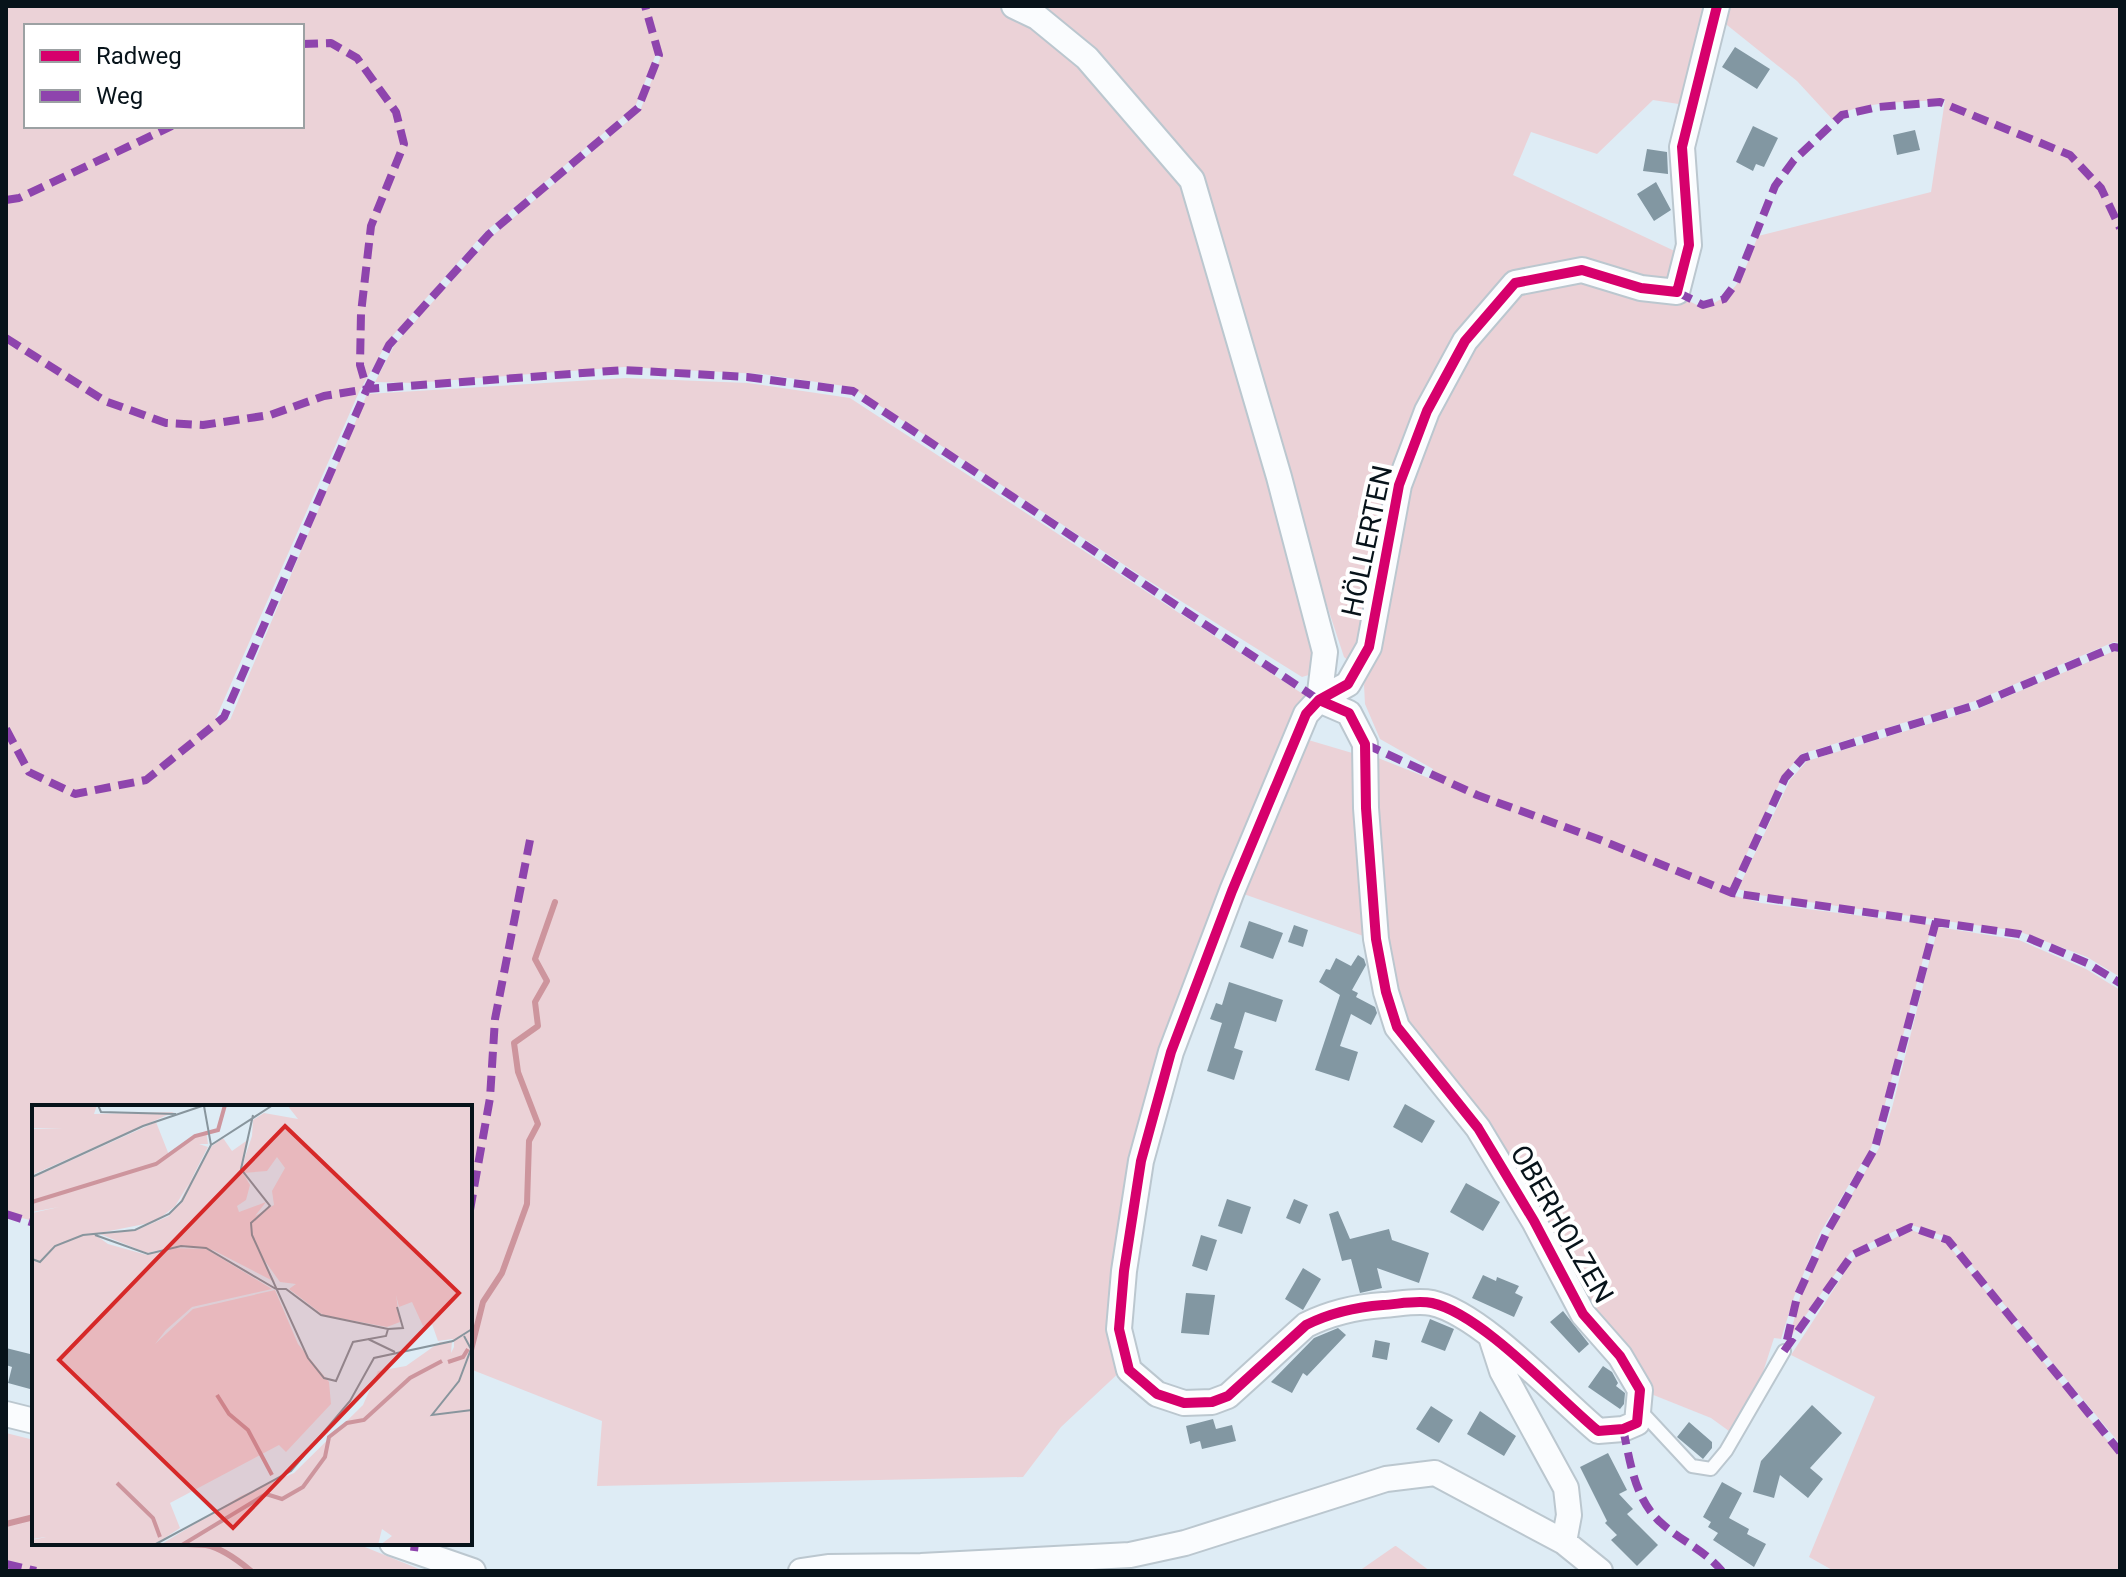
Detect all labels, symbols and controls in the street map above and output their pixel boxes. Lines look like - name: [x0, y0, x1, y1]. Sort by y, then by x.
- legend: [24, 24, 304, 128]
- text: Radweg: [96, 42, 182, 70]
- text: Weg: [96, 82, 143, 110]
- street label: HÖLLERTEN: [1335, 462, 1399, 620]
- inset map: [32, 1105, 472, 1545]
- street label: OBERHOLZEN: [1503, 1139, 1621, 1309]

